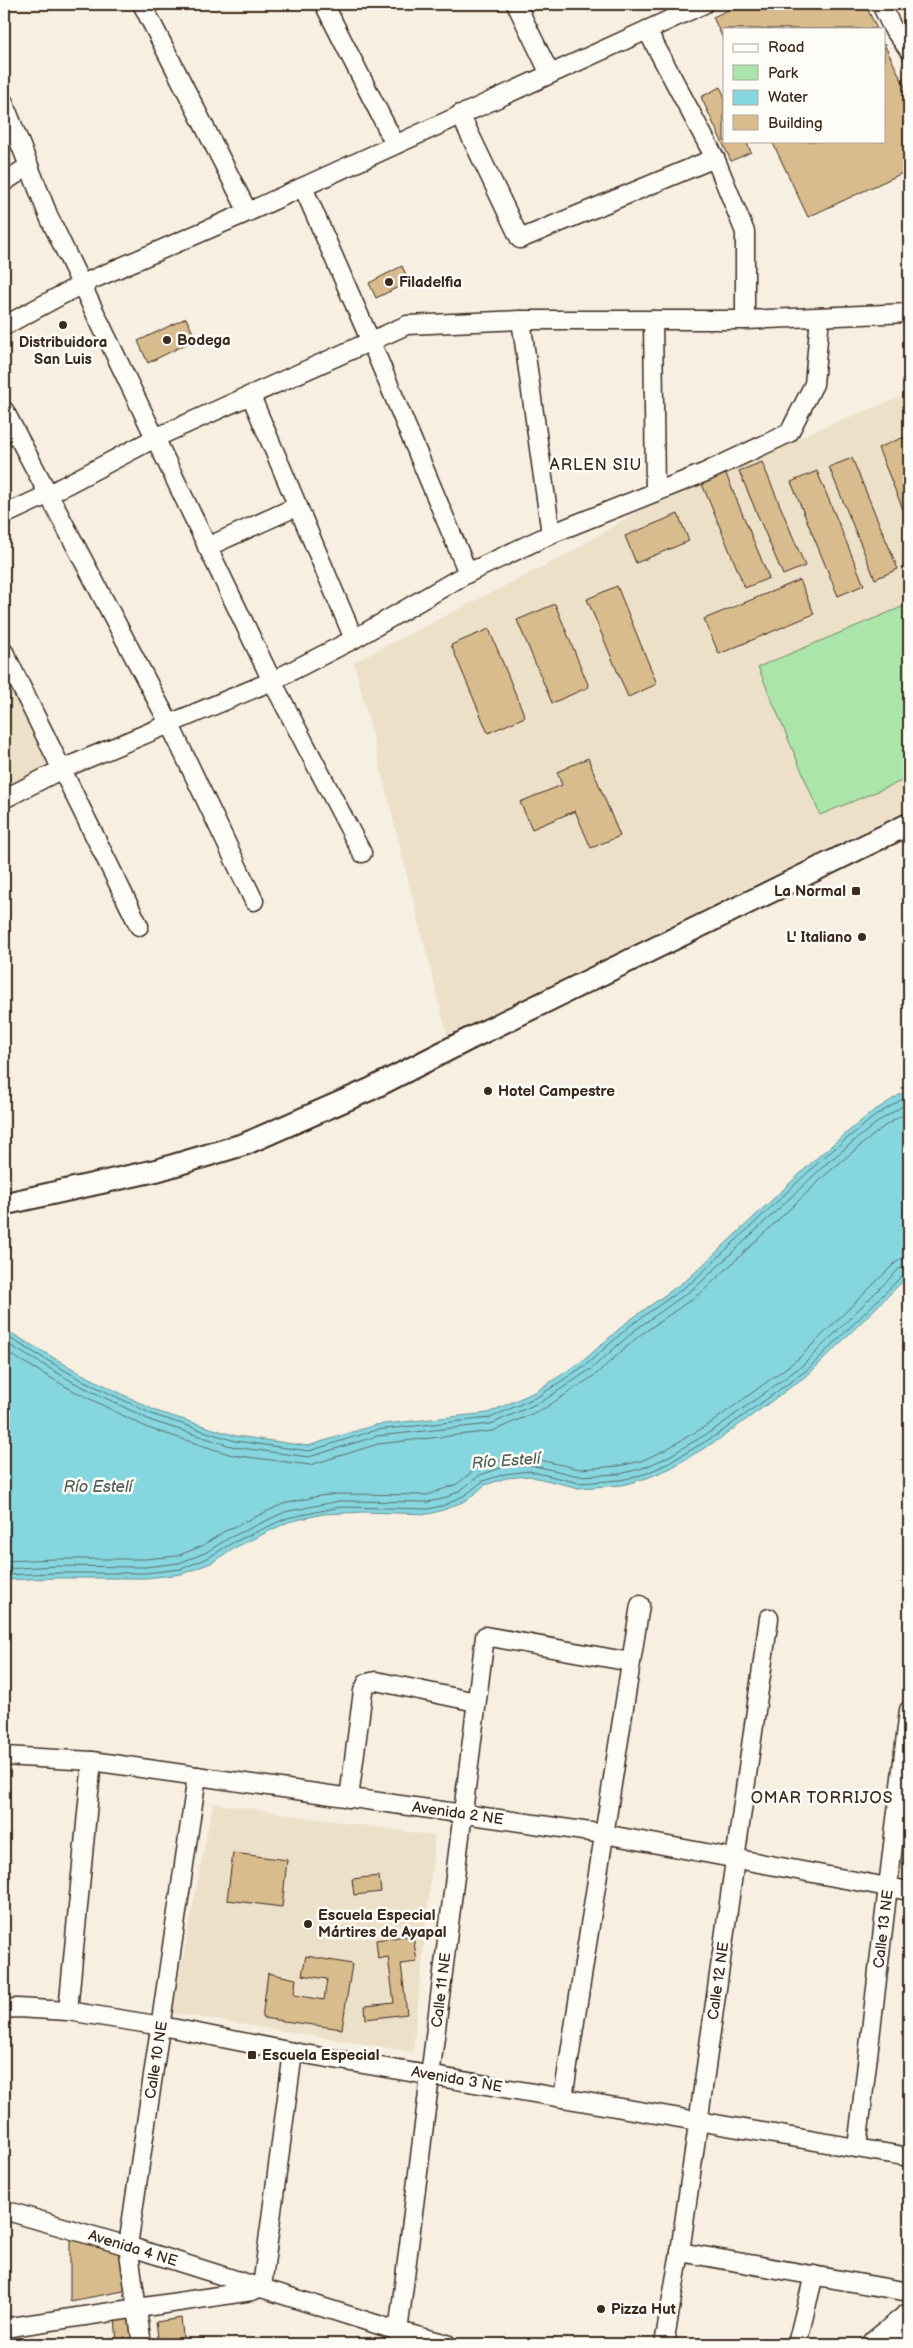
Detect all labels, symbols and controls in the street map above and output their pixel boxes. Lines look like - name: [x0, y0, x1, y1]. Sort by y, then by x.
- legend: [723, 28, 886, 142]
- text: Road: [768, 38, 804, 57]
- text: Park: [768, 64, 799, 83]
- text: Water: [768, 88, 808, 107]
- text: Building: [768, 114, 823, 133]
- place label: Filadelfia: [399, 273, 462, 292]
- marker: Filadelfia: [383, 276, 395, 288]
- marker: Distribuidora San Luis: [57, 319, 69, 331]
- place label: Bodega: [177, 331, 231, 350]
- place label: Distribuidora San Luis: [19, 333, 107, 369]
- marker: Bodega: [161, 334, 173, 346]
- district label: ARLEN SIU: [550, 456, 642, 475]
- place label: La Normal: [774, 882, 846, 901]
- marker: La Normal: [850, 885, 862, 897]
- place label: L' Italiano: [786, 928, 852, 947]
- marker: L' Italiano: [856, 931, 868, 943]
- place label: Hotel Campestre: [498, 1082, 615, 1101]
- marker: Hotel Campestre: [482, 1085, 494, 1097]
- water label: Río Estelí: [471, 1449, 543, 1473]
- water label: Río Estelí: [64, 1478, 135, 1497]
- district label: OMAR TORRIJOS: [751, 1789, 893, 1808]
- street label: Avenida 2 NE: [411, 1798, 505, 1829]
- street label: Calle 13 NE: [869, 1889, 898, 1969]
- place label: Escuela Especial Mártires de Ayapal: [318, 1906, 447, 1942]
- marker: Escuela Especial Mártires de Ayapal: [302, 1918, 314, 1930]
- street label: Calle 12 NE: [704, 1941, 733, 2021]
- street label: Calle 11 NE: [427, 1951, 456, 2029]
- street label: Calle 10 NE: [141, 2020, 172, 2100]
- place label: Escuela Especial: [262, 2046, 379, 2065]
- marker: Escuela Especial: [246, 2049, 258, 2061]
- street label: Avenida 3 NE: [410, 2062, 504, 2097]
- street label: Avenida 4 NE: [86, 2226, 180, 2271]
- place label: Pizza Hut: [611, 2300, 676, 2319]
- marker: Pizza Hut: [595, 2303, 607, 2315]

